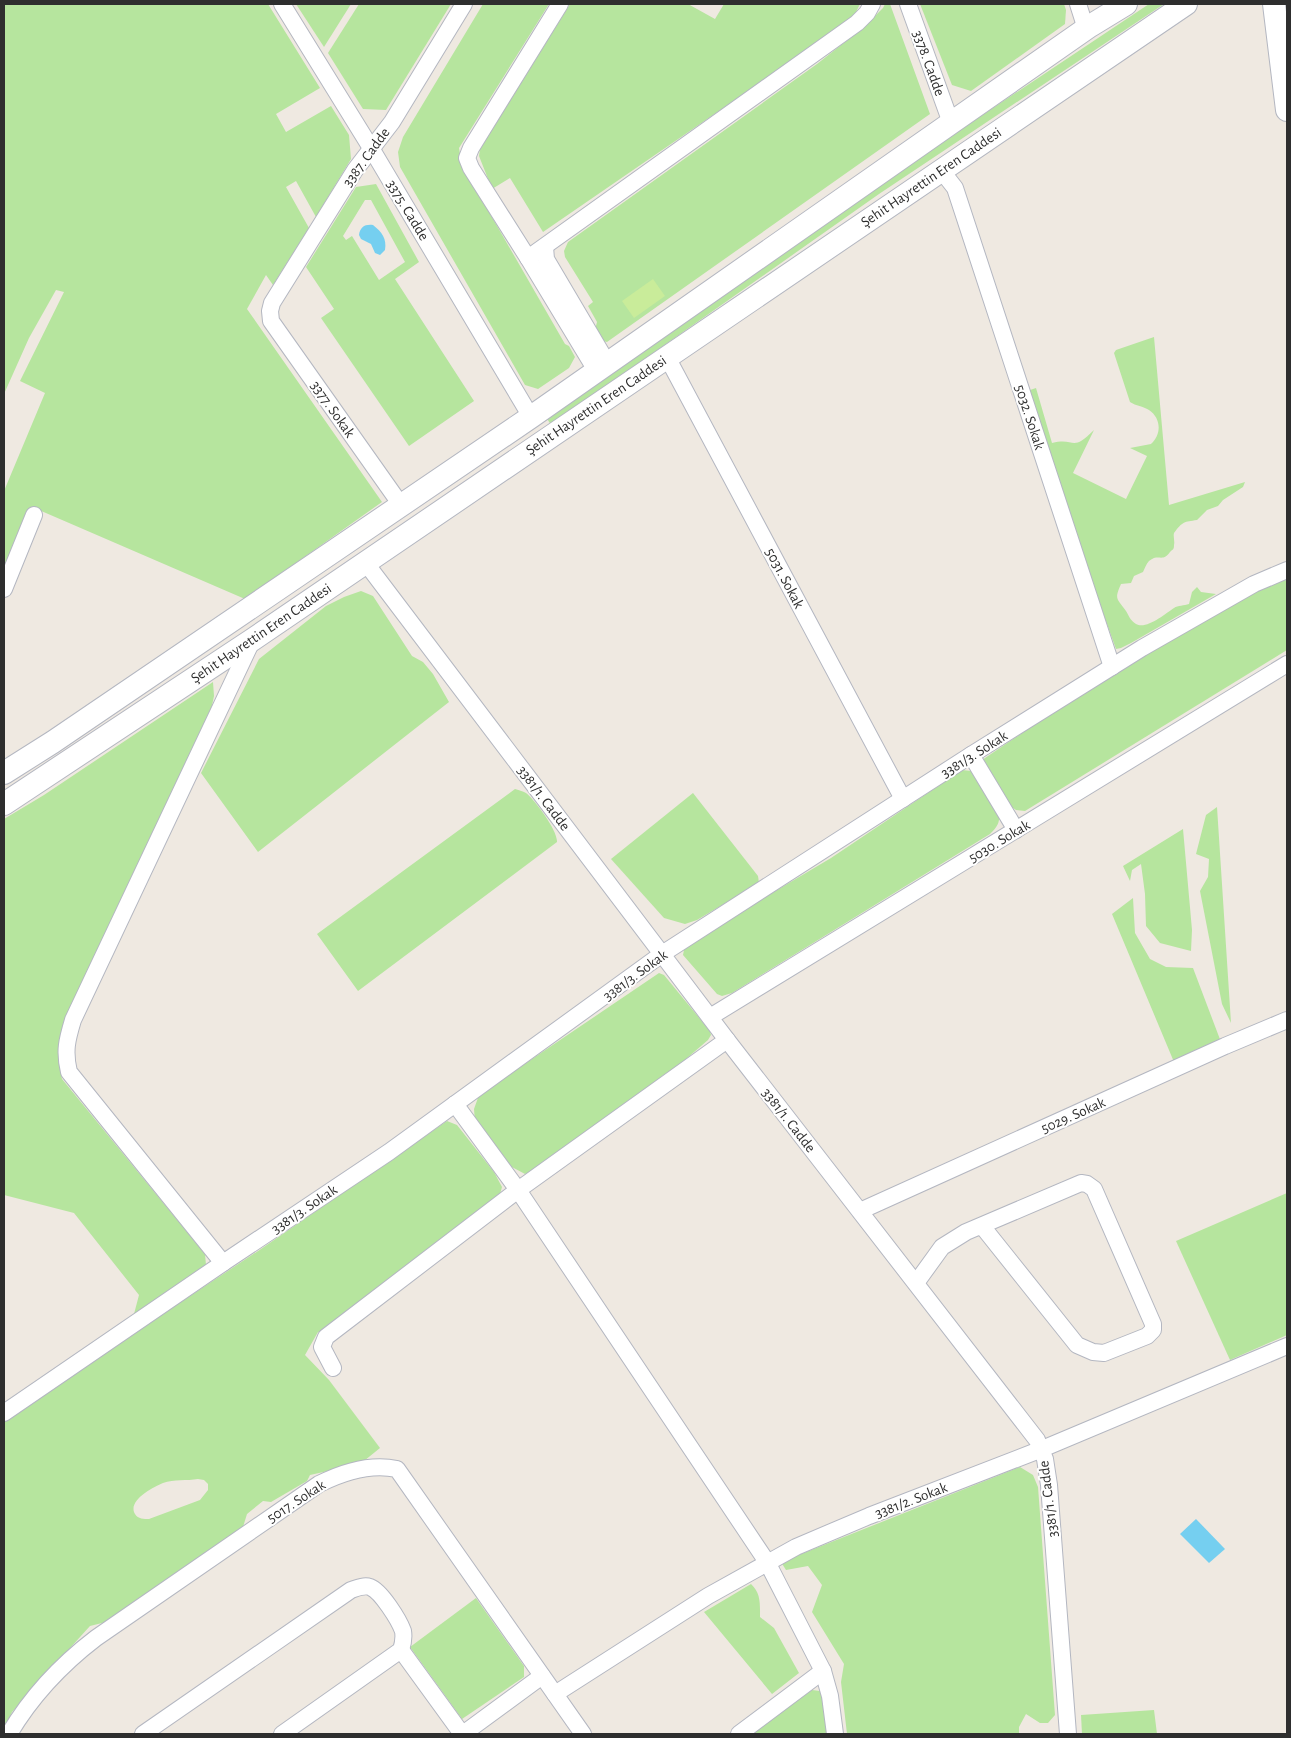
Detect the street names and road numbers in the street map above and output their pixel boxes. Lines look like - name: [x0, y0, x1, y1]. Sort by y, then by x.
- street label: 3378. Cadde: [910, 28, 947, 98]
- street label: 3387. Cadde: [340, 125, 393, 190]
- street label: Şehit Hayrettin Eren Caddesi: [858, 125, 1004, 230]
- street label: 3375. Cadde: [384, 177, 432, 243]
- street label: Şehit Hayrettin Eren Caddesi: [523, 353, 669, 458]
- street label: 3377. Sokak: [308, 378, 358, 440]
- street label: 5032. Sokak: [1012, 383, 1047, 452]
- street label: 5031. Sokak: [762, 546, 807, 611]
- street label: Şehit Hayrettin Eren Caddesi: [188, 581, 334, 686]
- street label: 3381/3. Sokak: [938, 728, 1010, 781]
- street label: 3381/1. Cadde: [514, 763, 573, 834]
- street label: 5030. Sokak: [966, 817, 1033, 866]
- street label: 3381/3. Sokak: [600, 947, 670, 1004]
- street label: 3381/1. Cadde: [759, 1085, 818, 1155]
- street label: 5029. Sokak: [1039, 1095, 1108, 1136]
- street label: 3381/3. Sokak: [269, 1182, 340, 1237]
- street label: 3381/1. Cadde: [1036, 1460, 1061, 1538]
- street label: 5017. Sokak: [265, 1477, 328, 1526]
- street label: 3381/2. Sokak: [873, 1480, 950, 1521]

